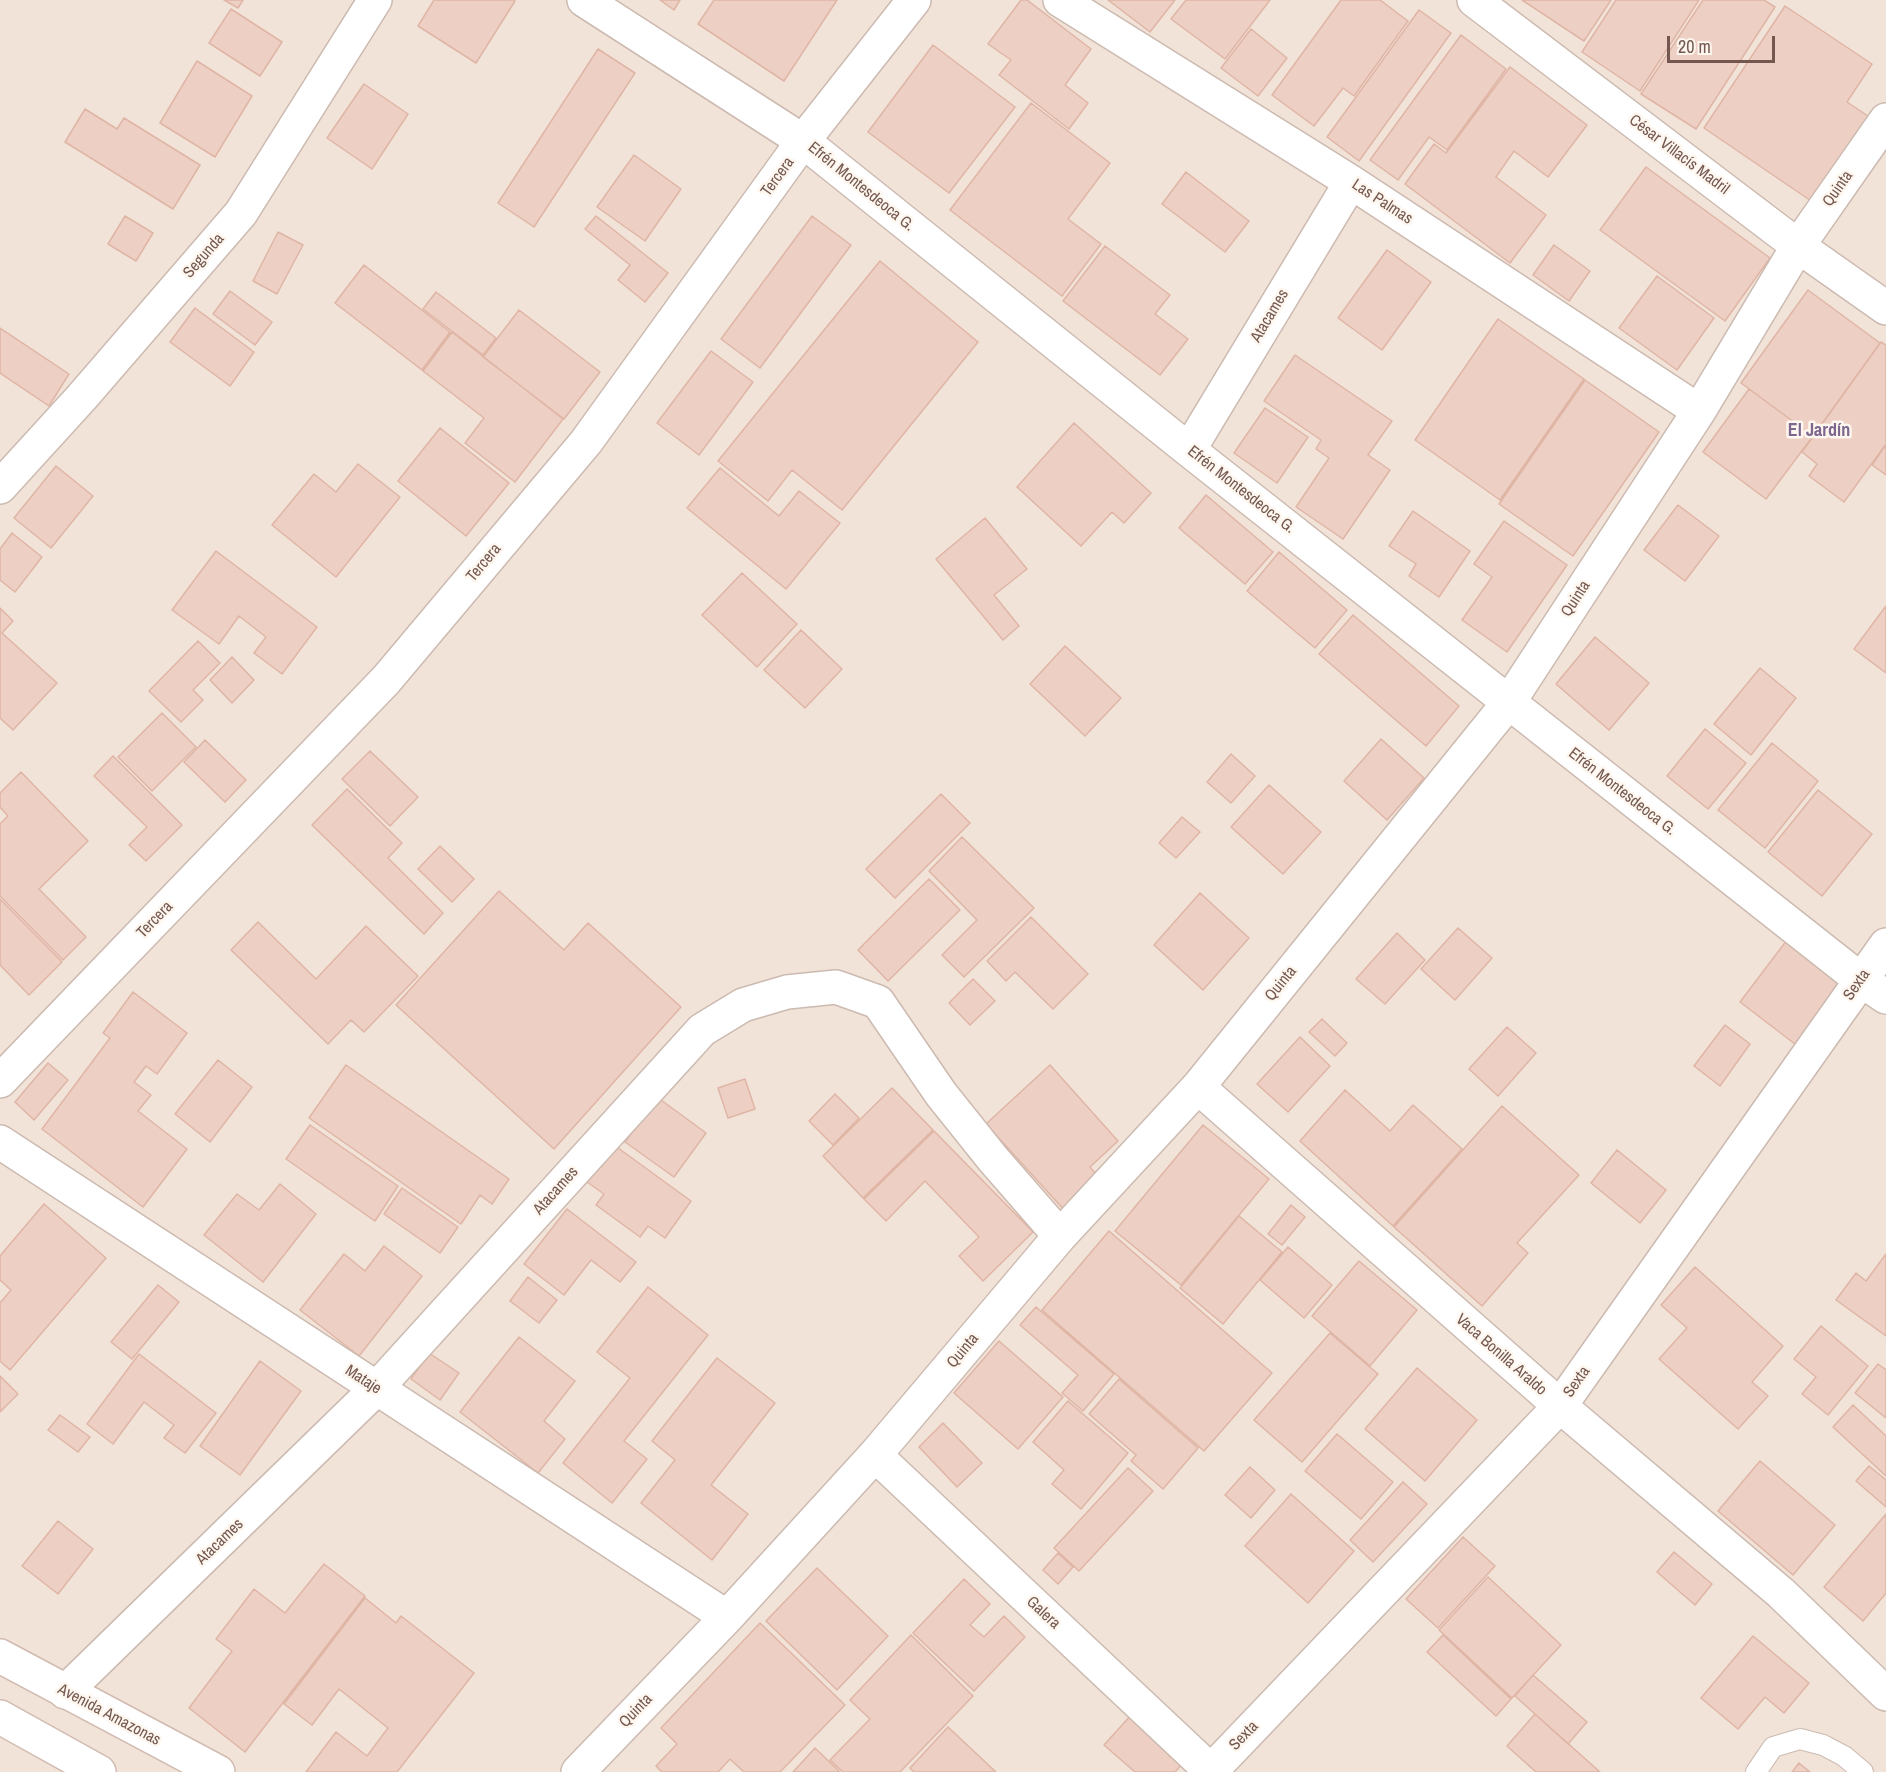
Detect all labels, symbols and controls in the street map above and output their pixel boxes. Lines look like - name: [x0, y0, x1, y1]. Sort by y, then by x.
- scale bar: [1670, 24, 1778, 62]
- text: 20 m: [1678, 34, 1711, 59]
- street label: César Villacís Madril: [1625, 111, 1733, 199]
- street label: Efrén Montesdeoca G.: [804, 138, 918, 236]
- street label: Tercera: [757, 154, 799, 200]
- street label: Quinta: [1819, 167, 1857, 211]
- street label: Las Palmas: [1348, 175, 1416, 229]
- street label: Segunda: [180, 230, 228, 282]
- street label: Atacames: [1247, 286, 1293, 346]
- district label: El Jardín: [1788, 420, 1850, 442]
- street label: Efrén Montesdeoca G.: [1183, 442, 1299, 538]
- street label: Tercera: [463, 540, 505, 586]
- street label: Quinta: [1557, 577, 1595, 621]
- street label: Efrén Montesdeoca G.: [1564, 744, 1680, 840]
- street label: Tercera: [133, 898, 177, 942]
- street label: Quinta: [1261, 963, 1301, 1005]
- street label: Sexta: [1840, 966, 1874, 1004]
- street label: Atacames: [529, 1163, 583, 1219]
- street label: Vaca Bonilla Araldo: [1452, 1310, 1550, 1400]
- street label: Quinta: [943, 1330, 983, 1372]
- street label: Mataje: [341, 1361, 385, 1399]
- street label: Sexta: [1560, 1363, 1594, 1401]
- street label: Atacames: [192, 1515, 248, 1569]
- street label: Galera: [1022, 1593, 1064, 1633]
- street label: Avenida Amazonas: [54, 1680, 164, 1750]
- street label: Quinta: [615, 1690, 657, 1732]
- street label: Sexta: [1225, 1717, 1263, 1755]

